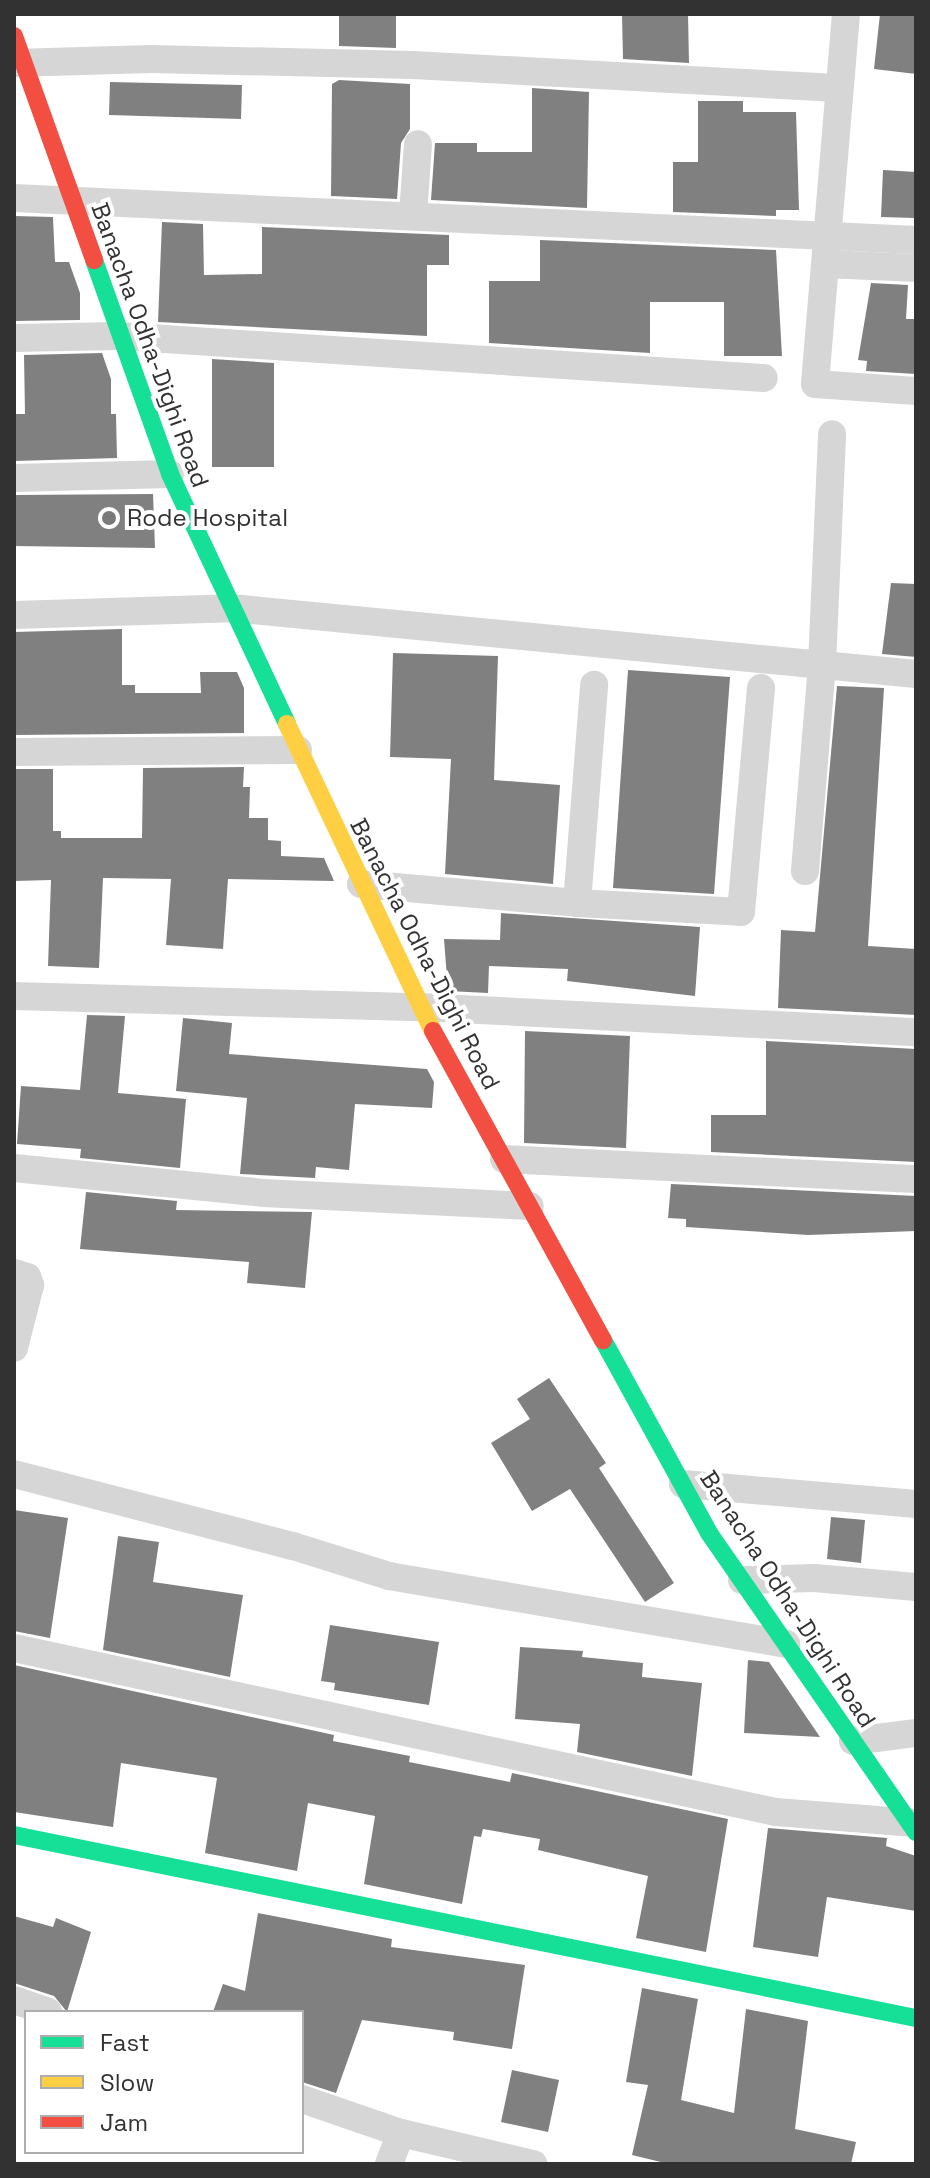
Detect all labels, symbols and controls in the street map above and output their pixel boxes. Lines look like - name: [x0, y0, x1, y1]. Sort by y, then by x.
- street label: Banacha Odha-Dighi Road: [85, 199, 215, 491]
- place label: Rode Hospital: [127, 504, 288, 532]
- marker: Rode Hospital: [98, 507, 120, 529]
- street label: Banacha Odha-Dighi Road: [344, 814, 506, 1094]
- street label: Banacha Odha-Dighi Road: [694, 1465, 882, 1733]
- legend: [24, 2010, 304, 2154]
- text: Fast: [100, 2027, 150, 2058]
- text: Slow: [100, 2067, 154, 2098]
- text: Jam: [100, 2107, 148, 2138]

